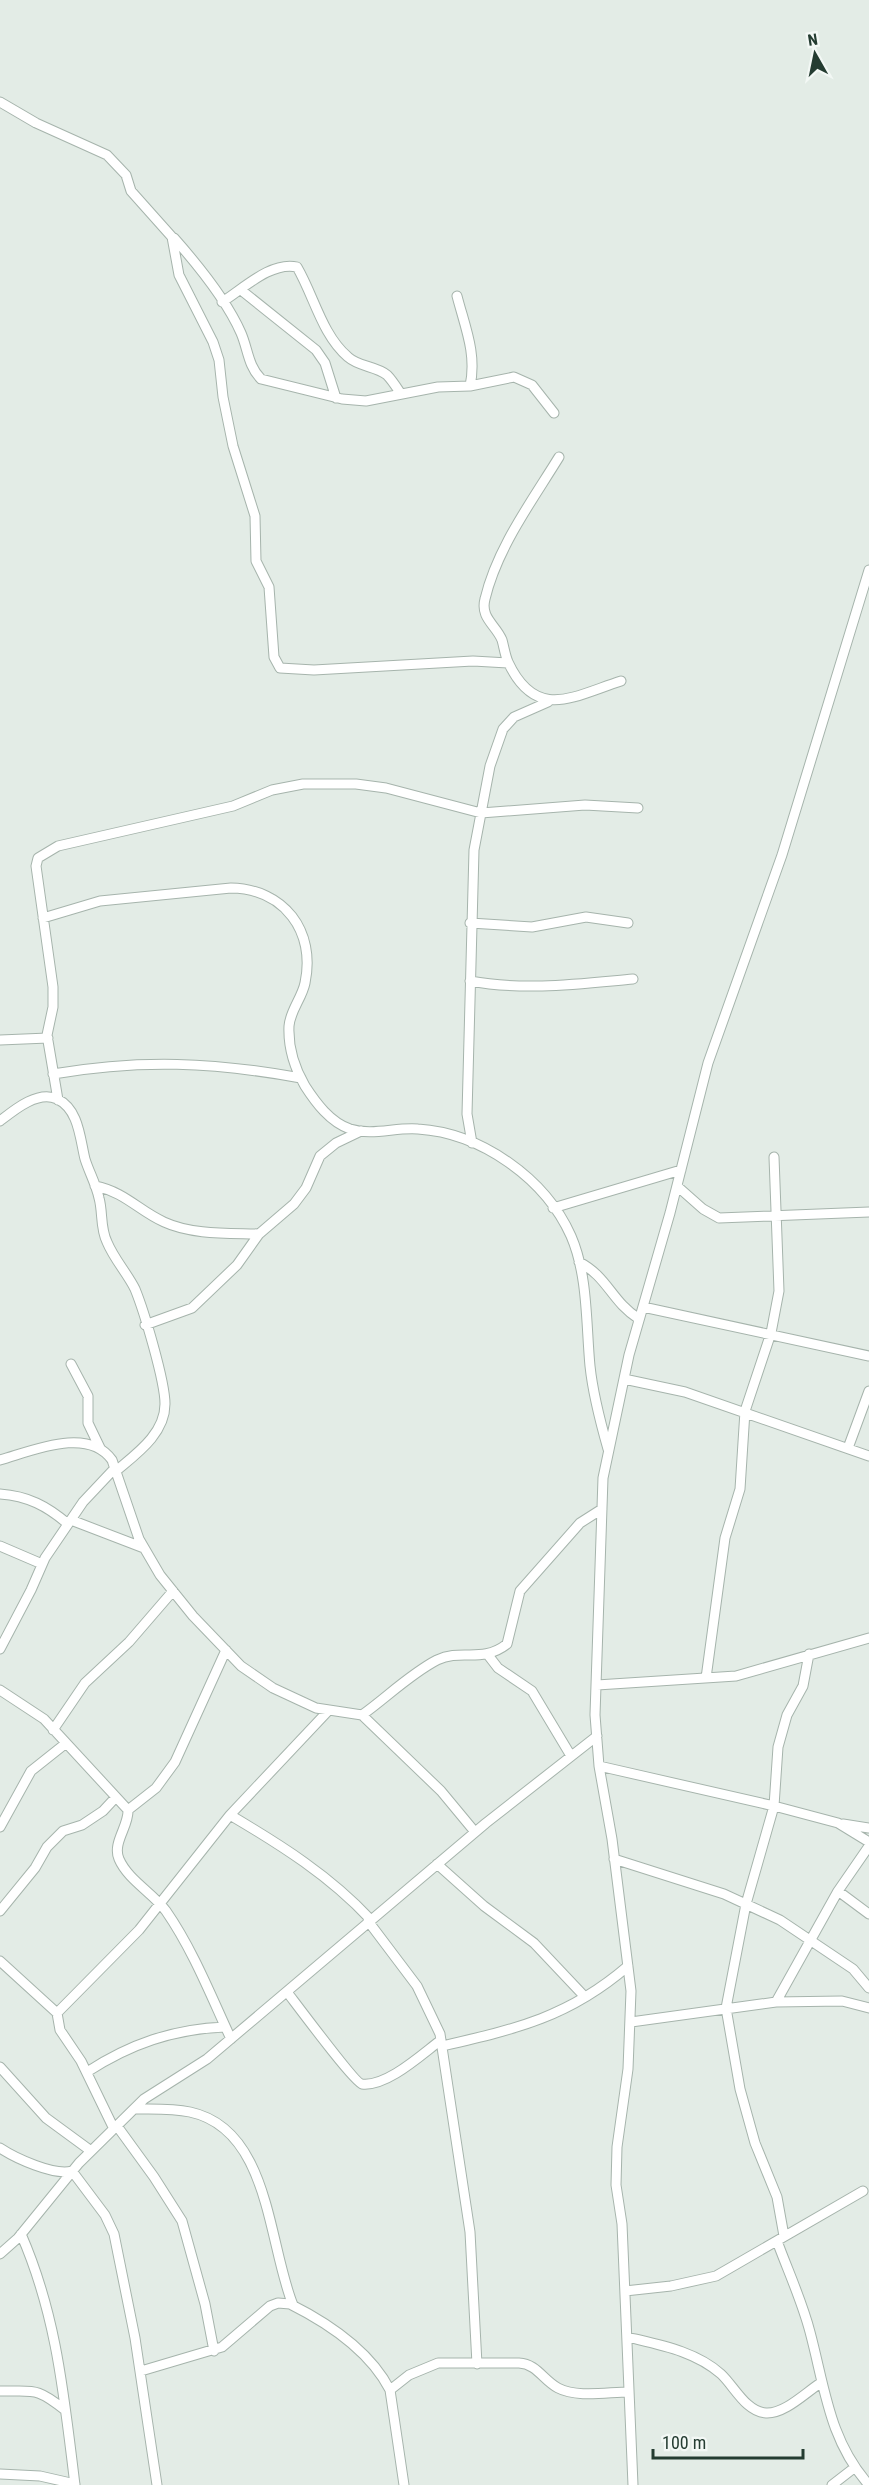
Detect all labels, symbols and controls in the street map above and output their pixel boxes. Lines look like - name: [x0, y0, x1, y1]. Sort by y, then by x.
- north arrow: [785, 24, 845, 84]
- text: N: [806, 30, 819, 50]
- scale bar: [653, 2422, 803, 2460]
- text: 100 m: [662, 2432, 706, 2453]

